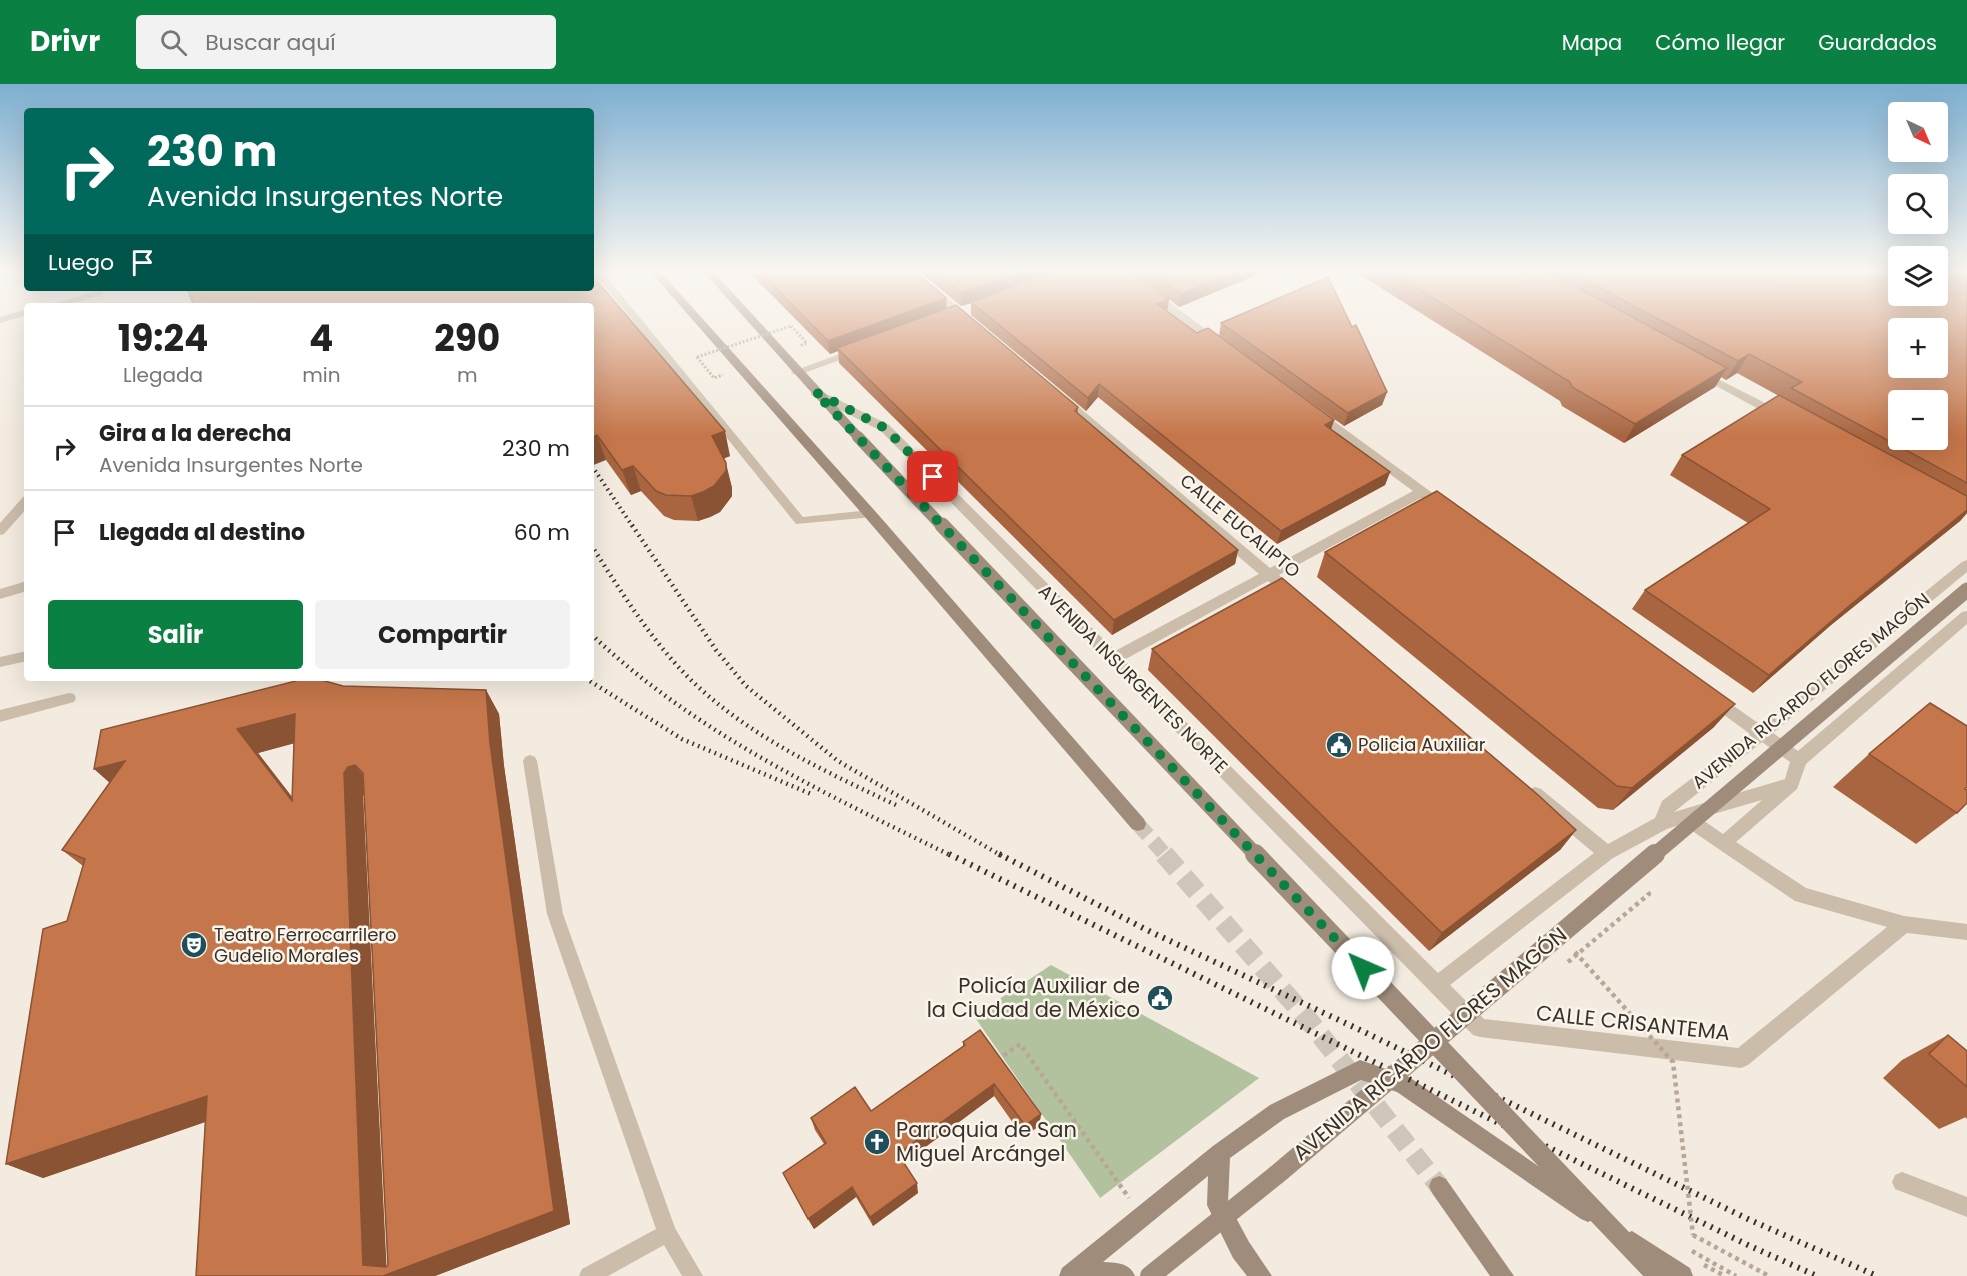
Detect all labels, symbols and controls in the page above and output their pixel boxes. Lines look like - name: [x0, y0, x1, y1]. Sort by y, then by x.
- search box: [136, 15, 556, 69]
- text: Drivr: [30, 22, 100, 61]
- icon: search: [157, 26, 190, 59]
- text: Buscar aquí: [205, 27, 336, 58]
- text: Mapa: [1562, 28, 1622, 57]
- text: Cómo llegar: [1655, 28, 1785, 57]
- text: Guardados: [1818, 28, 1937, 57]
- north arrow: [1888, 102, 1948, 162]
- map controls: [1888, 102, 1948, 450]
- text: 230 m: [147, 122, 277, 181]
- icon: right: [48, 132, 126, 210]
- button: search: [1888, 174, 1948, 234]
- text: Avenida Insurgentes Norte: [147, 178, 503, 215]
- icon: arrive: [126, 246, 159, 279]
- button: layers: [1888, 246, 1948, 306]
- text: Luego: [48, 247, 114, 278]
- text: 19:24: [118, 313, 208, 364]
- text: 4: [309, 313, 333, 364]
- text: 290: [434, 313, 500, 364]
- button: +: [1888, 318, 1948, 378]
- text: Llegada: [123, 361, 203, 389]
- text: min: [302, 361, 340, 389]
- text: m: [457, 361, 478, 389]
- button: −: [1888, 390, 1948, 450]
- text: Gira a la derecha: [99, 418, 292, 449]
- icon: right: [48, 432, 81, 465]
- text: 230 m: [502, 433, 570, 464]
- text: Avenida Insurgentes Norte: [99, 451, 363, 479]
- pin: [907, 451, 958, 502]
- icon: arrive: [916, 460, 949, 493]
- street label: CALLE EUCALIPTO: [1175, 468, 1306, 583]
- icon: arrive: [48, 516, 81, 549]
- text: Llegada al destino: [99, 517, 305, 548]
- text: 60 m: [514, 517, 570, 548]
- street label: AVENIDA INSURGENTES NORTE: [1033, 579, 1233, 779]
- street label: AVENIDA RICARDO FLORES MAGÓN: [1687, 587, 1935, 795]
- button: Salir: [48, 600, 303, 669]
- button: Compartir: [315, 600, 570, 669]
- public building icon: Policia Auxiliar: [1324, 730, 1354, 760]
- place label: Policia Auxiliar: [1358, 732, 1486, 757]
- street label: AVENIDA RICARDO FLORES MAGÓN: [1287, 920, 1573, 1167]
- place label: Teatro Ferrocarrilero Gudelio Morales: [214, 922, 397, 968]
- theatre icon: Teatro Ferrocarrilero Gudelio Morales: [179, 930, 209, 960]
- position arrow: [1331, 936, 1395, 1000]
- place label: Policía Auxiliar de la Ciudad de México: [927, 971, 1140, 1024]
- public building icon: Policía Auxiliar de la Ciudad de México: [1145, 983, 1175, 1013]
- street label: CALLE CRISANTEMA: [1535, 998, 1731, 1047]
- place label: Parroquia de San Miguel Arcángel: [896, 1115, 1077, 1168]
- church icon: Parroquia de San Miguel Arcángel: [862, 1127, 892, 1157]

